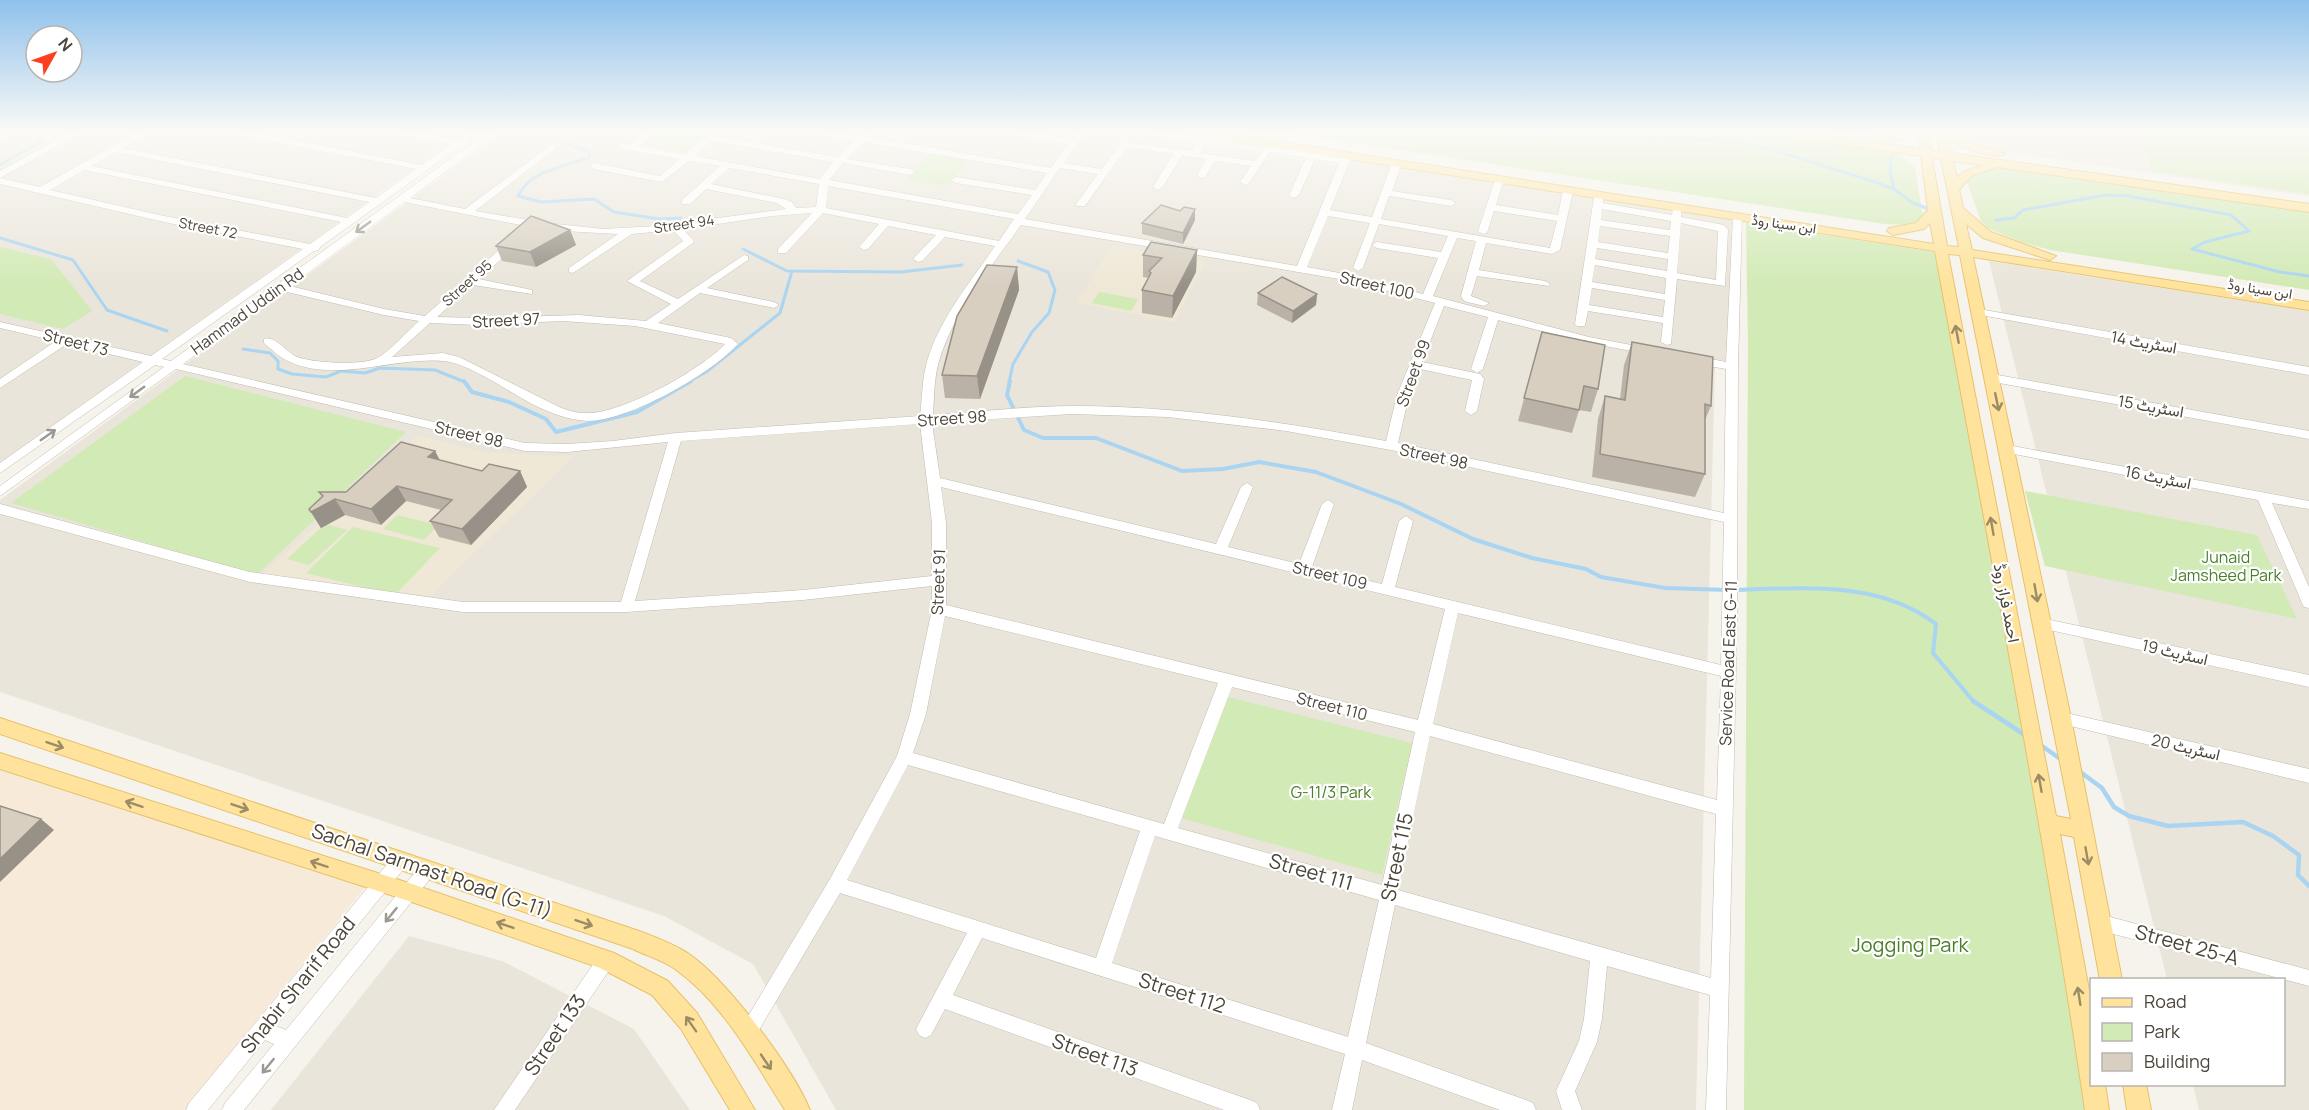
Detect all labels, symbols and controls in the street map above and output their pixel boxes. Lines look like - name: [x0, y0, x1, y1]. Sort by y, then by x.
- north arrow: [24, 24, 84, 84]
- text: N: [53, 33, 78, 56]
- street label: Street 94: [652, 210, 715, 237]
- street label: ابن سینا روڈ: [1751, 210, 1818, 237]
- street label: Street 72: [177, 213, 239, 242]
- one-way arrow: [355, 221, 371, 233]
- street label: Street 95: [438, 255, 496, 310]
- street label: Hammad Uddin Rd: [186, 262, 308, 360]
- street label: Street 100: [1338, 266, 1416, 304]
- street label: ابن سینا روڈ: [2226, 274, 2294, 303]
- street label: Street 97: [471, 307, 541, 333]
- street label: Street 73: [41, 323, 111, 361]
- one-way arrow: [1951, 324, 1962, 344]
- street label: اسٹریٹ 14: [2109, 325, 2179, 359]
- street label: Street 99: [1391, 336, 1435, 410]
- one-way arrow: [130, 385, 146, 398]
- street label: اسٹریٹ 15: [2116, 389, 2186, 423]
- one-way arrow: [1992, 393, 2004, 412]
- street label: Street 98: [917, 405, 987, 431]
- street label: Street 98: [433, 415, 505, 453]
- one-way arrow: [39, 429, 55, 441]
- street label: Street 98: [1398, 438, 1470, 474]
- street label: اسٹریٹ 16: [2123, 460, 2193, 494]
- one-way arrow: [1986, 516, 1997, 536]
- park label: Junaid Jamsheed Park: [2170, 546, 2283, 586]
- street label: Street 91: [926, 548, 950, 616]
- street label: Street 109: [1290, 556, 1370, 594]
- street label: احمد فراز روڈ: [1989, 562, 2025, 644]
- street label: Service Road East G-11: [1714, 580, 1742, 746]
- one-way arrow: [2031, 583, 2042, 603]
- street label: اسٹریٹ 19: [2140, 634, 2210, 670]
- street label: Street 110: [1294, 687, 1370, 725]
- street label: اسٹریٹ 20: [2149, 728, 2223, 766]
- one-way arrow: [45, 740, 64, 751]
- one-way arrow: [2034, 774, 2045, 793]
- park label: G-11/3 Park: [1291, 781, 1372, 803]
- one-way arrow: [125, 798, 144, 809]
- one-way arrow: [230, 802, 249, 813]
- street label: Street 115: [1374, 810, 1419, 904]
- street label: Sachal Sarmast Road (G-11): [308, 817, 556, 924]
- one-way arrow: [2082, 846, 2093, 866]
- street label: Street 111: [1266, 847, 1356, 896]
- one-way arrow: [310, 858, 329, 869]
- one-way arrow: [384, 907, 397, 923]
- street label: Shabir Sharif Road: [234, 911, 361, 1059]
- one-way arrow: [496, 918, 515, 929]
- one-way arrow: [574, 918, 593, 929]
- street label: Street 25-A: [2132, 918, 2242, 971]
- park label: Jogging Park: [1851, 931, 1970, 958]
- street label: Street 112: [1135, 966, 1229, 1019]
- legend: [2090, 978, 2285, 1086]
- one-way arrow: [2073, 986, 2084, 1006]
- street label: Street 133: [517, 989, 592, 1081]
- text: Road: [2144, 989, 2187, 1013]
- one-way arrow: [685, 1017, 697, 1033]
- text: Park: [2144, 1019, 2181, 1043]
- street label: Street 113: [1049, 1027, 1142, 1083]
- text: Building: [2144, 1049, 2210, 1073]
- one-way arrow: [761, 1053, 773, 1070]
- one-way arrow: [261, 1058, 274, 1074]

